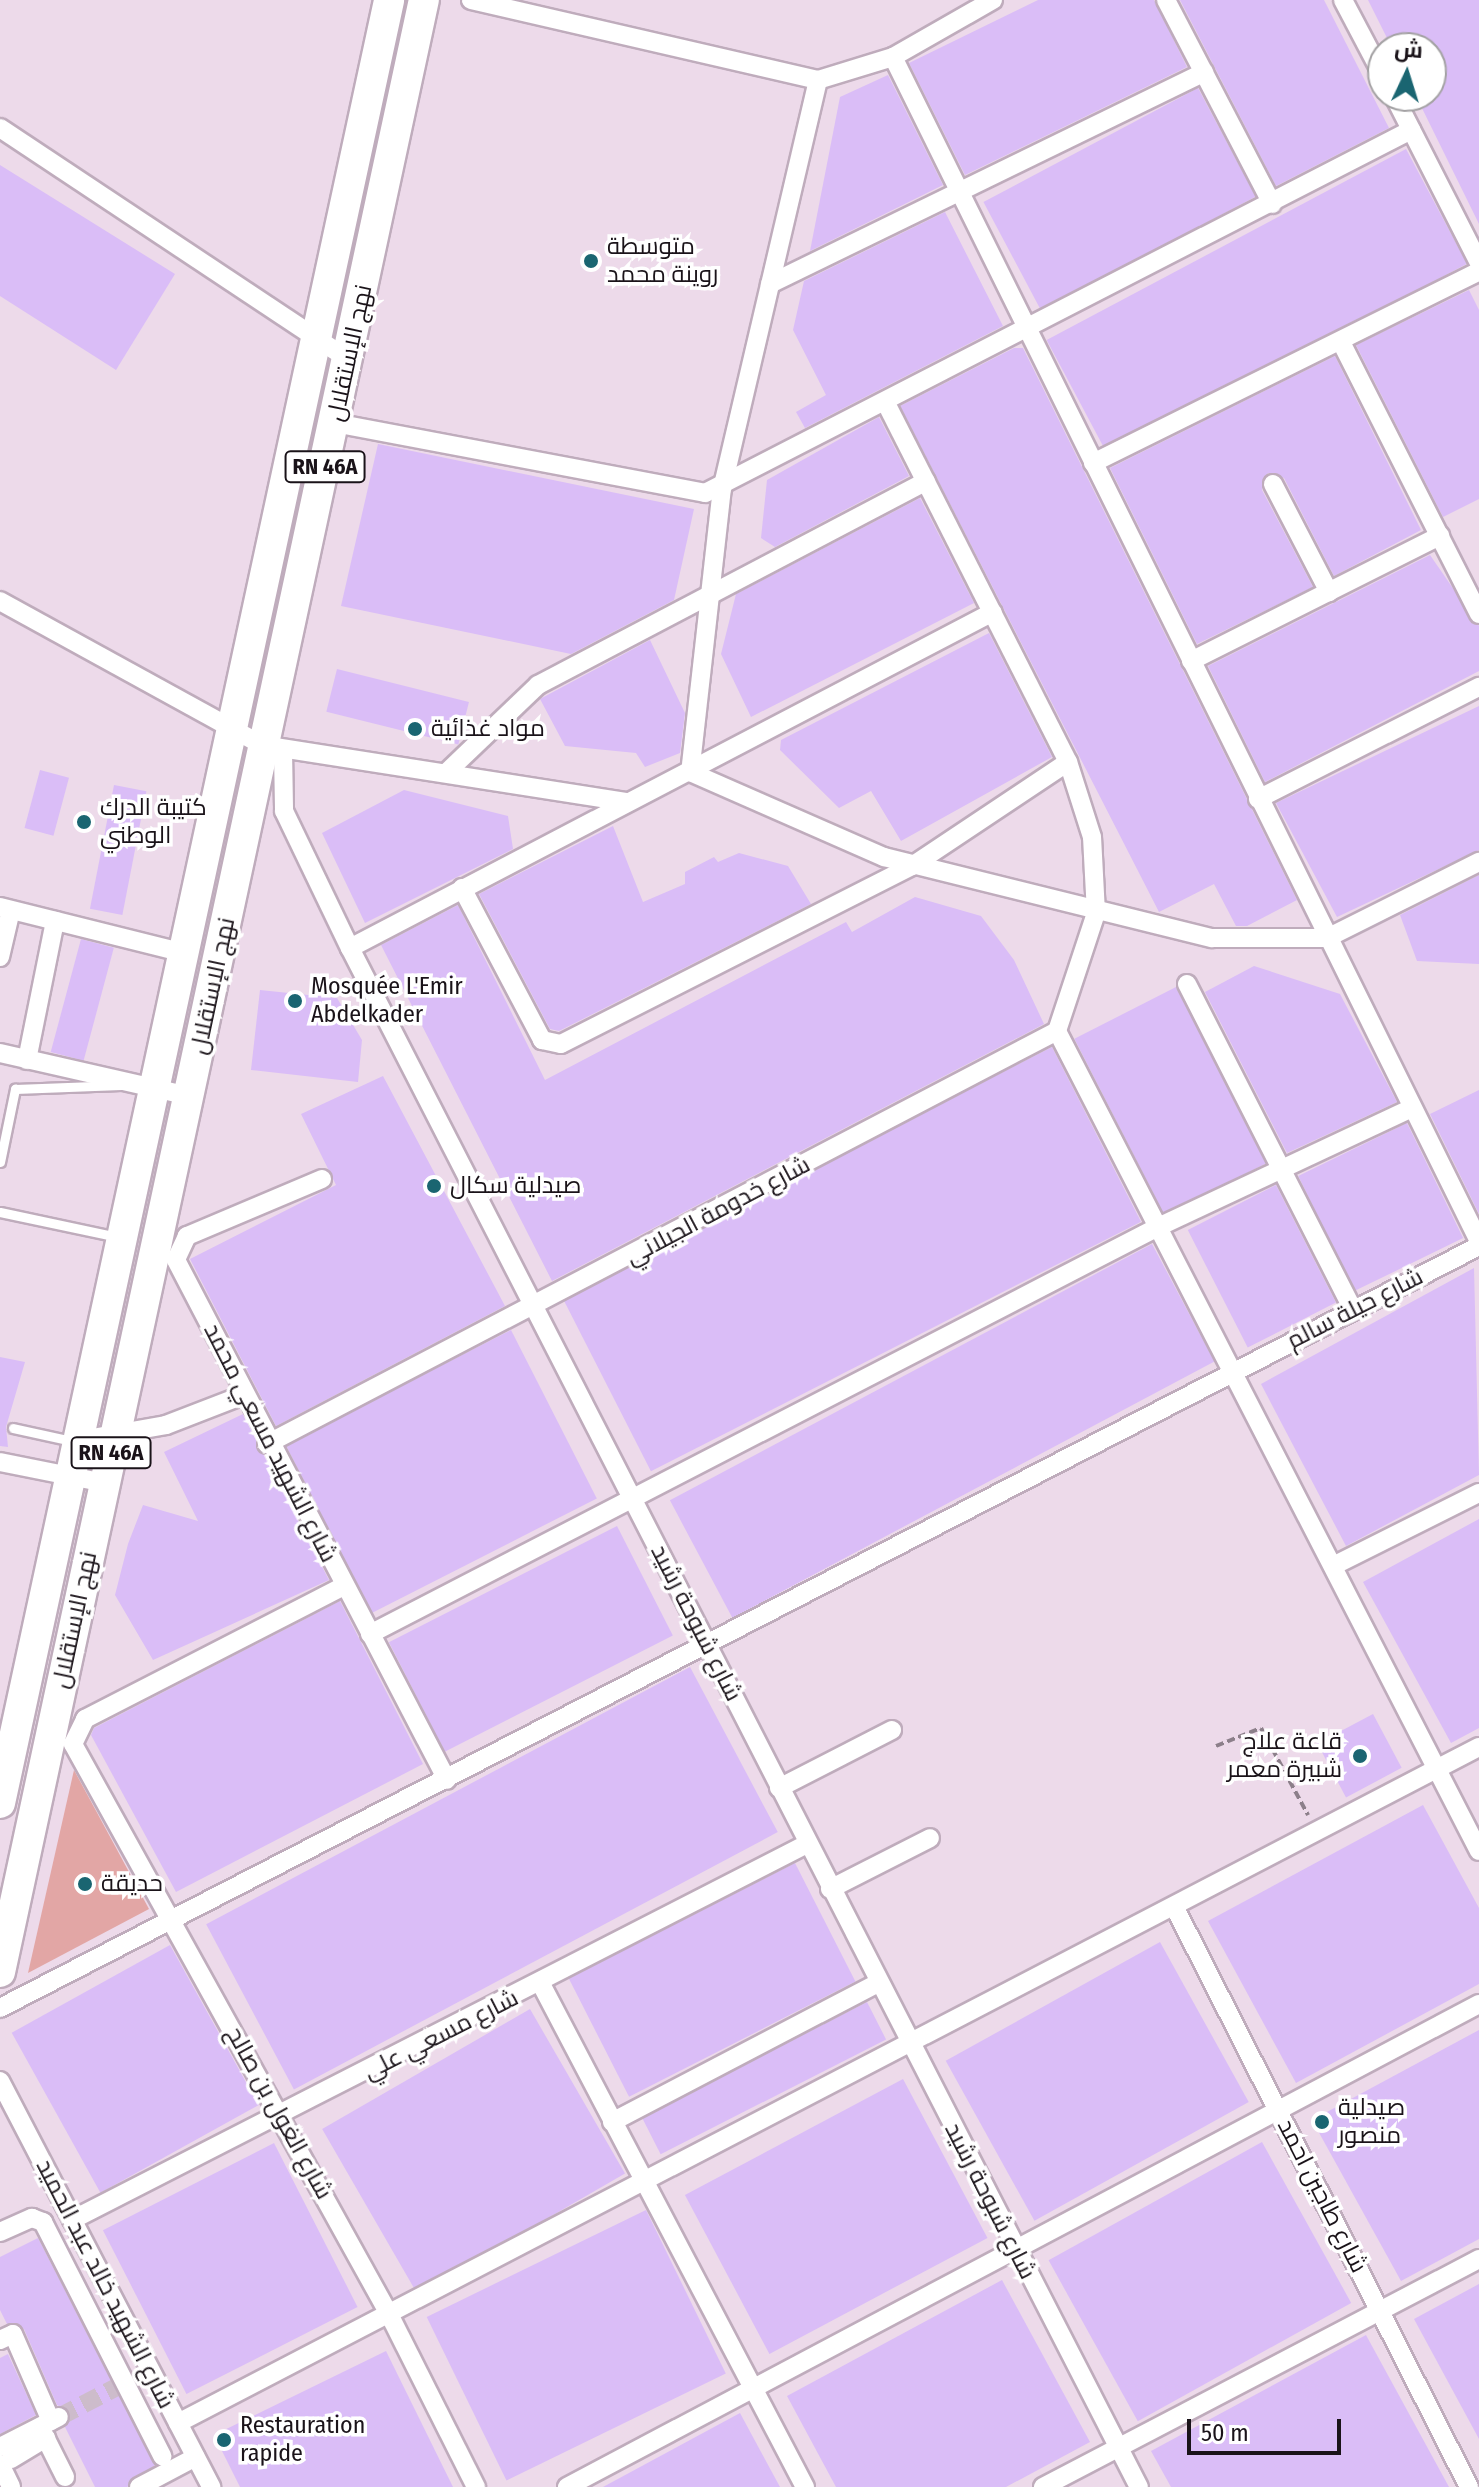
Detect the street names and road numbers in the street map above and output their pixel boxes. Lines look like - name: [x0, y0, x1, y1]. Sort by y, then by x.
- street label: نهج الإستقلال: [321, 282, 379, 424]
- road number: RN 46A: [283, 449, 367, 485]
- street label: نهج الإستقلال: [184, 915, 242, 1057]
- street label: شارع خدومة الجيلاني: [621, 1150, 815, 1272]
- street label: شارع حيلة سالم: [1282, 1262, 1428, 1356]
- street label: شارع الشهيد مسعي محمد: [197, 1319, 343, 1567]
- road number: RN 46A: [69, 1435, 153, 1471]
- street label: شارع شبوحة رشيد: [644, 1540, 748, 1706]
- street label: نهج الإستقلال: [46, 1549, 104, 1691]
- street label: شارع مسعي علي: [359, 1984, 523, 2086]
- street label: شارع الغول بن صالح: [220, 2022, 338, 2204]
- street label: شارع طاجين احمد: [1271, 2114, 1373, 2278]
- street label: شارع شبوحة رشيد: [938, 2118, 1042, 2284]
- street label: شارع الشهيد خالد عبد الحميد: [30, 2154, 180, 2414]

